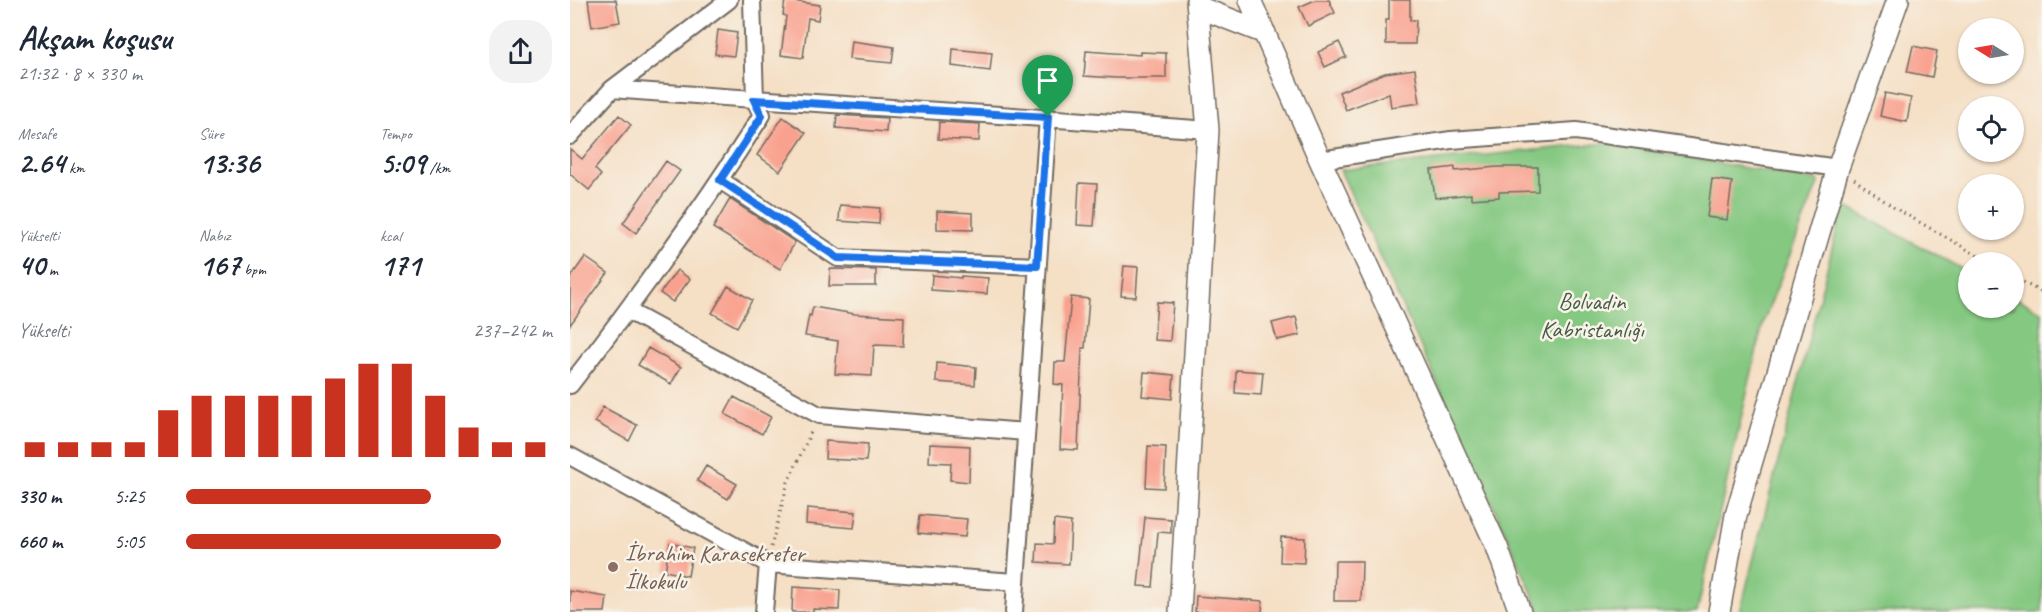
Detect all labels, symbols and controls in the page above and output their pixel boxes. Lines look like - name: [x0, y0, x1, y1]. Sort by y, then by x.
- text: Akşam koşusu: [18, 17, 171, 59]
- north arrow: [1958, 18, 2024, 84]
- map controls: [1958, 18, 2024, 318]
- button: share: [489, 20, 552, 83]
- pin: [1022, 55, 1073, 117]
- text: 21:32 · 8 × 330 m: [18, 61, 142, 86]
- icon: arrive: [1031, 64, 1064, 97]
- button: locate: [1958, 96, 2024, 162]
- text: Mesafe: [18, 124, 56, 144]
- text: Süre: [199, 124, 224, 144]
- text: Tempo: [380, 124, 412, 144]
- text: 2.64: [18, 144, 65, 182]
- text: 13:36: [199, 144, 260, 182]
- text: 5:09: [380, 144, 426, 182]
- text: km: [65, 158, 85, 178]
- text: /km: [426, 158, 450, 178]
- button: +: [1958, 174, 2024, 240]
- text: Yükselti: [18, 226, 59, 246]
- text: Nabız: [199, 226, 231, 246]
- text: kcal: [380, 226, 401, 246]
- text: 40: [18, 246, 45, 284]
- text: 167: [199, 246, 240, 284]
- text: 171: [380, 246, 420, 284]
- button: −: [1958, 252, 2024, 318]
- text: m: [45, 260, 58, 280]
- text: bpm: [240, 260, 266, 280]
- park label: Bolvadin Kabristanlığı: [1540, 286, 1645, 344]
- text: Yükselti: [18, 318, 70, 343]
- text: 237–242 m: [473, 318, 552, 343]
- text: 330 m: [18, 484, 61, 509]
- text: 5:25: [114, 484, 145, 509]
- text: 660 m: [18, 529, 62, 554]
- text: 5:05: [114, 529, 145, 554]
- place label: İbrahim Karasekreter İlkokulu: [625, 538, 807, 596]
- marker: İbrahim Karasekreter İlkokulu: [606, 560, 620, 574]

